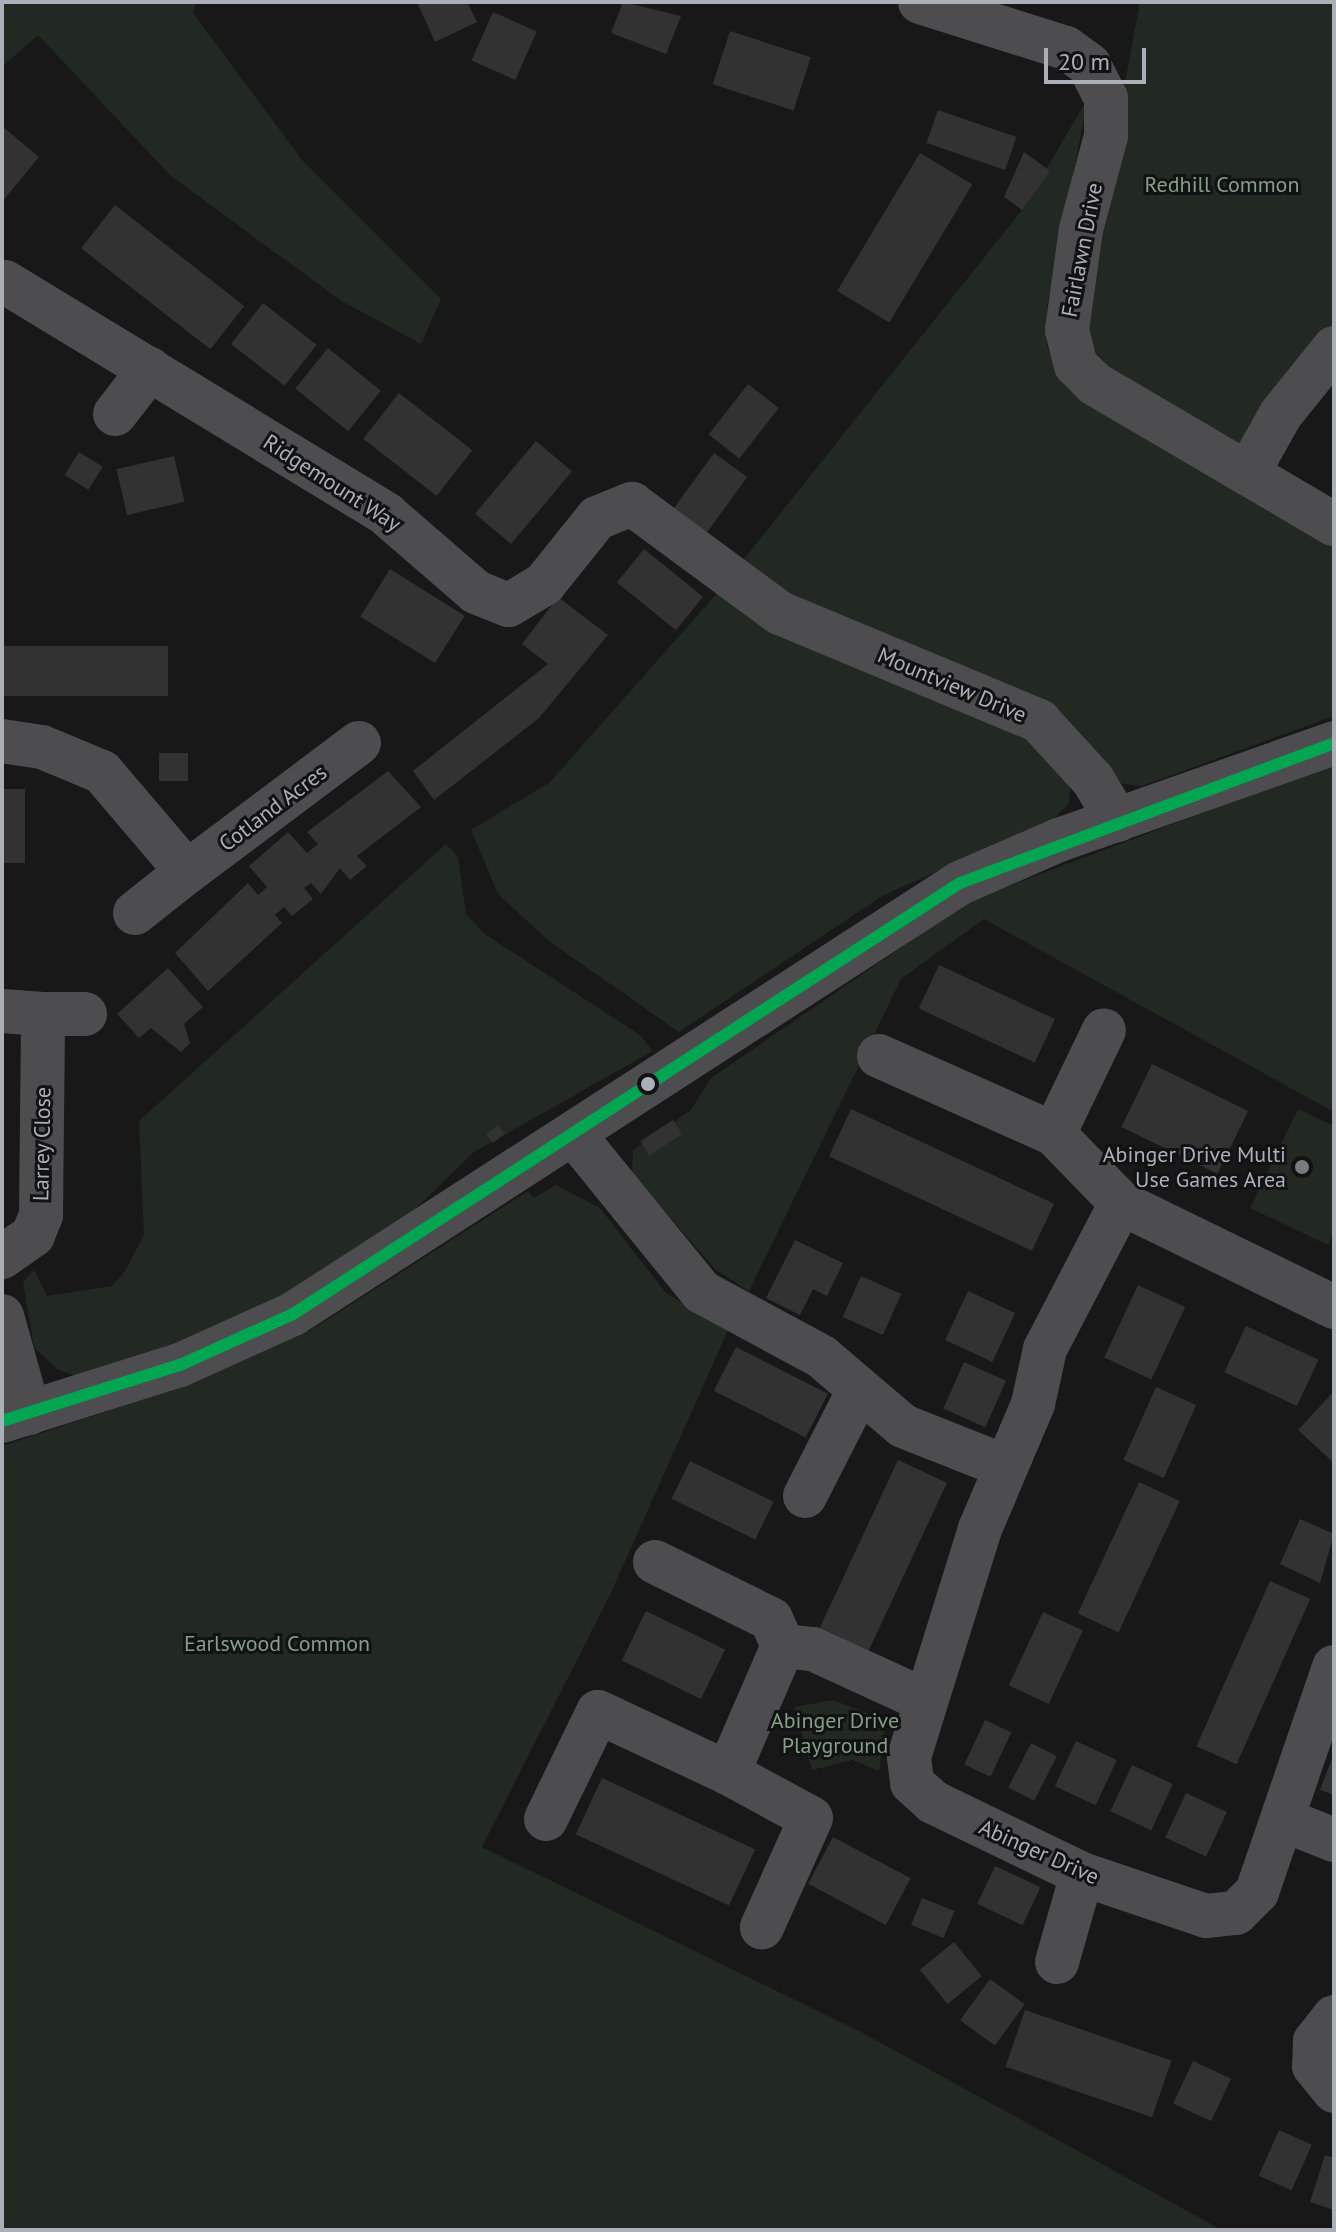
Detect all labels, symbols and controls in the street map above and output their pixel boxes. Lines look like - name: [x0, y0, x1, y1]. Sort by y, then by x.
- scale bar: [1048, 32, 1150, 82]
- text: 20 m: [1058, 46, 1110, 77]
- park label: Redhill Common: [1145, 172, 1299, 198]
- street label: Fairlawn Drive: [1056, 181, 1108, 319]
- street label: Ridgemount Way: [258, 429, 406, 537]
- street label: Mountview Drive: [874, 642, 1030, 728]
- street label: Cotland Acres: [214, 759, 332, 857]
- unlabelled marker: [640, 1076, 656, 1092]
- street label: Larrey Close: [28, 1086, 56, 1202]
- place label: Abinger Drive Multi Use Games Area: [1103, 1141, 1286, 1192]
- marker: Abinger Drive Multi Use Games Area: [1293, 1158, 1311, 1176]
- park label: Earlswood Common: [184, 1631, 370, 1657]
- park label: Abinger Drive Playground: [771, 1707, 899, 1758]
- street label: Abinger Drive: [975, 1814, 1103, 1890]

